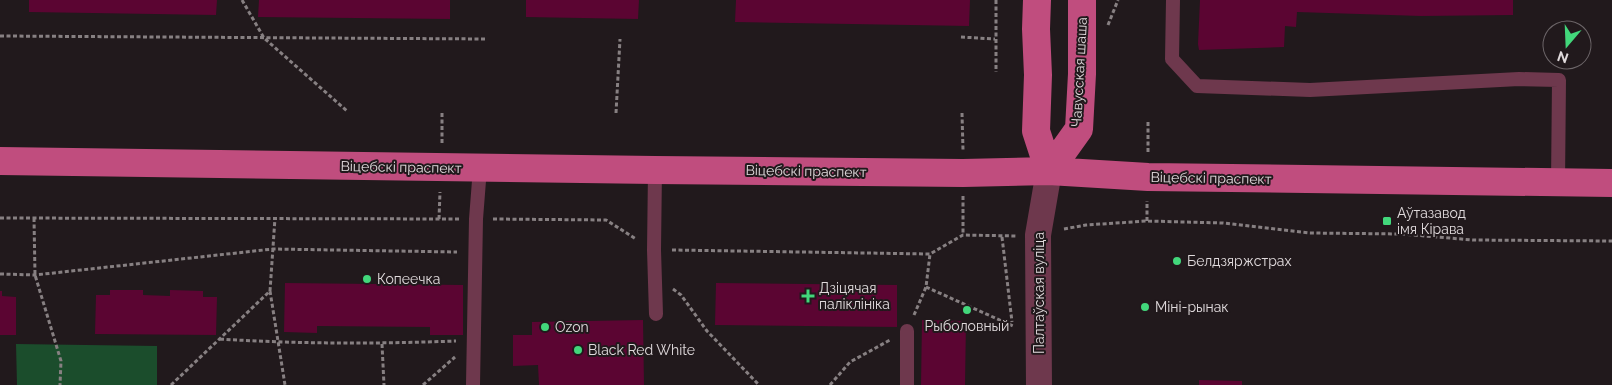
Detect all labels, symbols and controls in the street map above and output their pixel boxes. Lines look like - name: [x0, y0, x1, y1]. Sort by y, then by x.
- street label: Чавусская шаша: [1068, 17, 1090, 127]
- north arrow: [1542, 20, 1592, 70]
- text: N: [1555, 48, 1570, 67]
- street label: Віцебскі праспект: [340, 158, 462, 176]
- street label: Віцебскі праспект: [745, 162, 867, 180]
- street label: Віцебскі праспект: [1150, 169, 1272, 187]
- place label: Аўтазавод імя Кірава: [1397, 205, 1466, 237]
- marker: Аўтазавод імя Кірава: [1381, 215, 1393, 227]
- street label: Палтаўская вуліца: [1031, 232, 1047, 354]
- place label: Белдзяржстрах: [1187, 253, 1292, 269]
- marker: Белдзяржстрах: [1171, 255, 1183, 267]
- place label: Копеечка: [377, 271, 440, 287]
- marker: Копеечка: [361, 273, 373, 285]
- place label: Дзіцячая паліклініка: [819, 280, 890, 312]
- marker: Дзіцячая паліклініка: [801, 289, 815, 303]
- place label: Міні-рынак: [1155, 299, 1229, 315]
- marker: Міні-рынак: [1139, 301, 1151, 313]
- marker: Рыболовный: [961, 304, 973, 316]
- place label: Рыболовный: [925, 318, 1009, 334]
- place label: Ozon: [555, 319, 589, 335]
- marker: Ozon: [539, 321, 551, 333]
- place label: Black Red White: [588, 342, 695, 358]
- marker: Black Red White: [572, 344, 584, 356]

